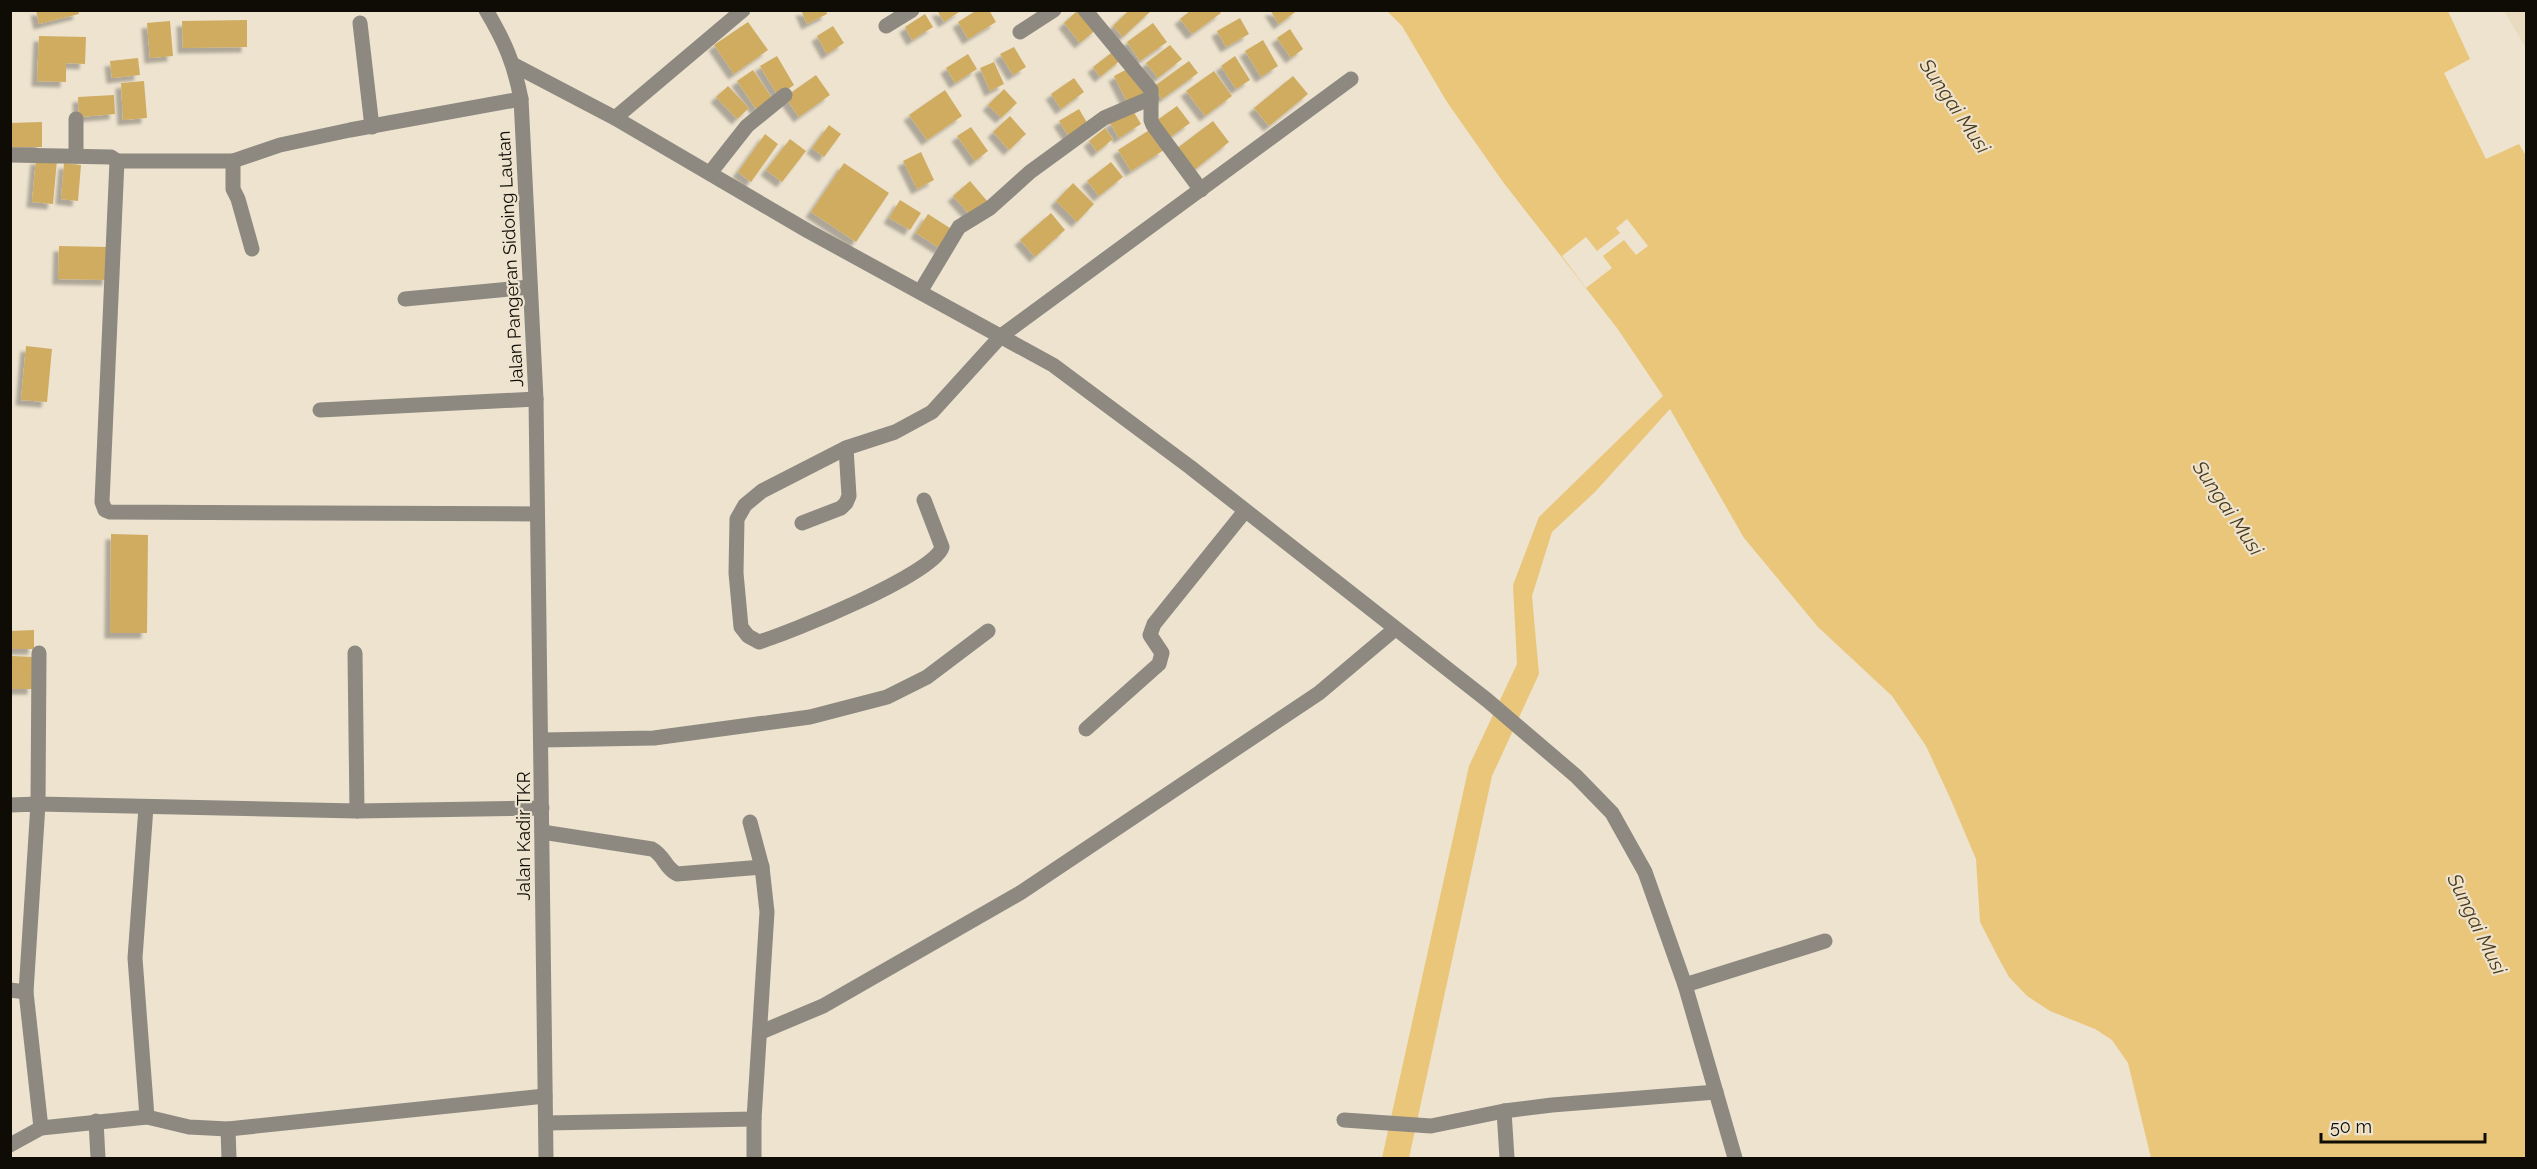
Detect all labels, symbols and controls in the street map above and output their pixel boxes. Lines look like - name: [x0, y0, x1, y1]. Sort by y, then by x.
- water label: Sungai Musi: [1914, 53, 1996, 159]
- street label: Jalan Pangeran Sidoing Lautan: [493, 130, 527, 388]
- water label: Sungai Musi: [2187, 455, 2269, 561]
- street label: Jalan Kadir TKR: [513, 771, 534, 900]
- water label: Sungai Musi: [2442, 869, 2512, 979]
- scale bar: [2321, 1106, 2484, 1144]
- text: 50 m: [2330, 1116, 2372, 1137]

